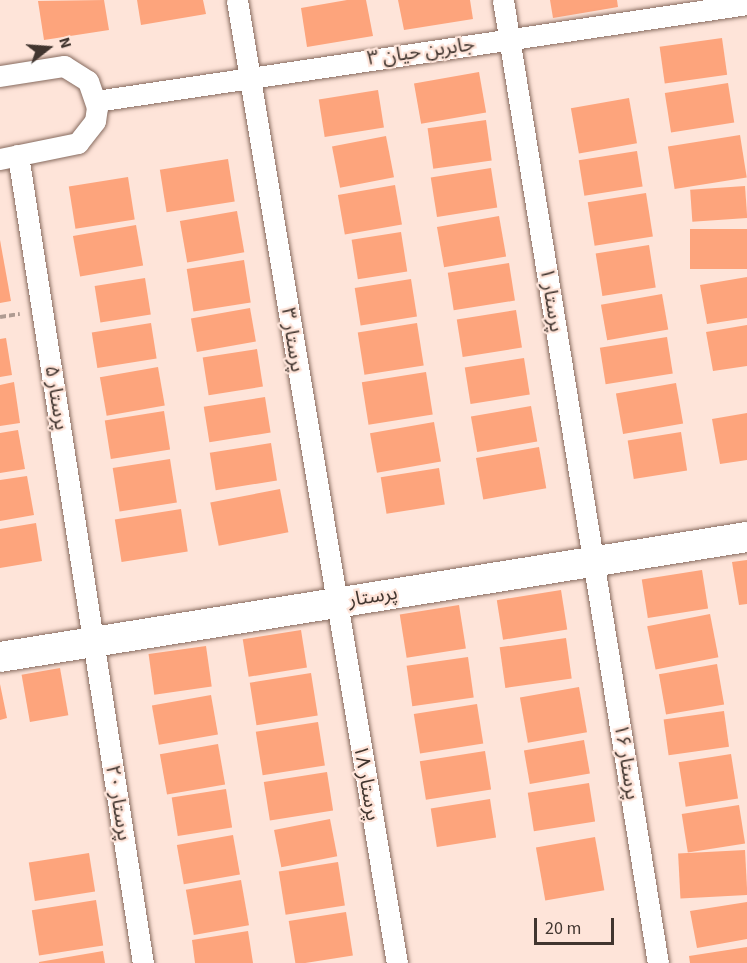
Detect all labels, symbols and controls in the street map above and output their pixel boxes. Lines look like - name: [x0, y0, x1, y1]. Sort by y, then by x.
- north arrow: [18, 18, 78, 78]
- street label: جابربن حیان ۳: [366, 33, 476, 71]
- text: N: [53, 34, 77, 51]
- street label: پرستار ۱: [534, 266, 568, 334]
- street label: پرستار ۳: [275, 306, 309, 374]
- street label: پرستار ۵: [39, 364, 73, 432]
- street label: پرستار: [347, 581, 399, 613]
- street label: پرستار ۱۶: [608, 722, 644, 802]
- street label: پرستار ۱۸: [348, 743, 384, 823]
- street label: پرستار ۲۰: [100, 763, 136, 843]
- scale bar: [537, 906, 616, 944]
- text: 20 m: [545, 916, 581, 941]

